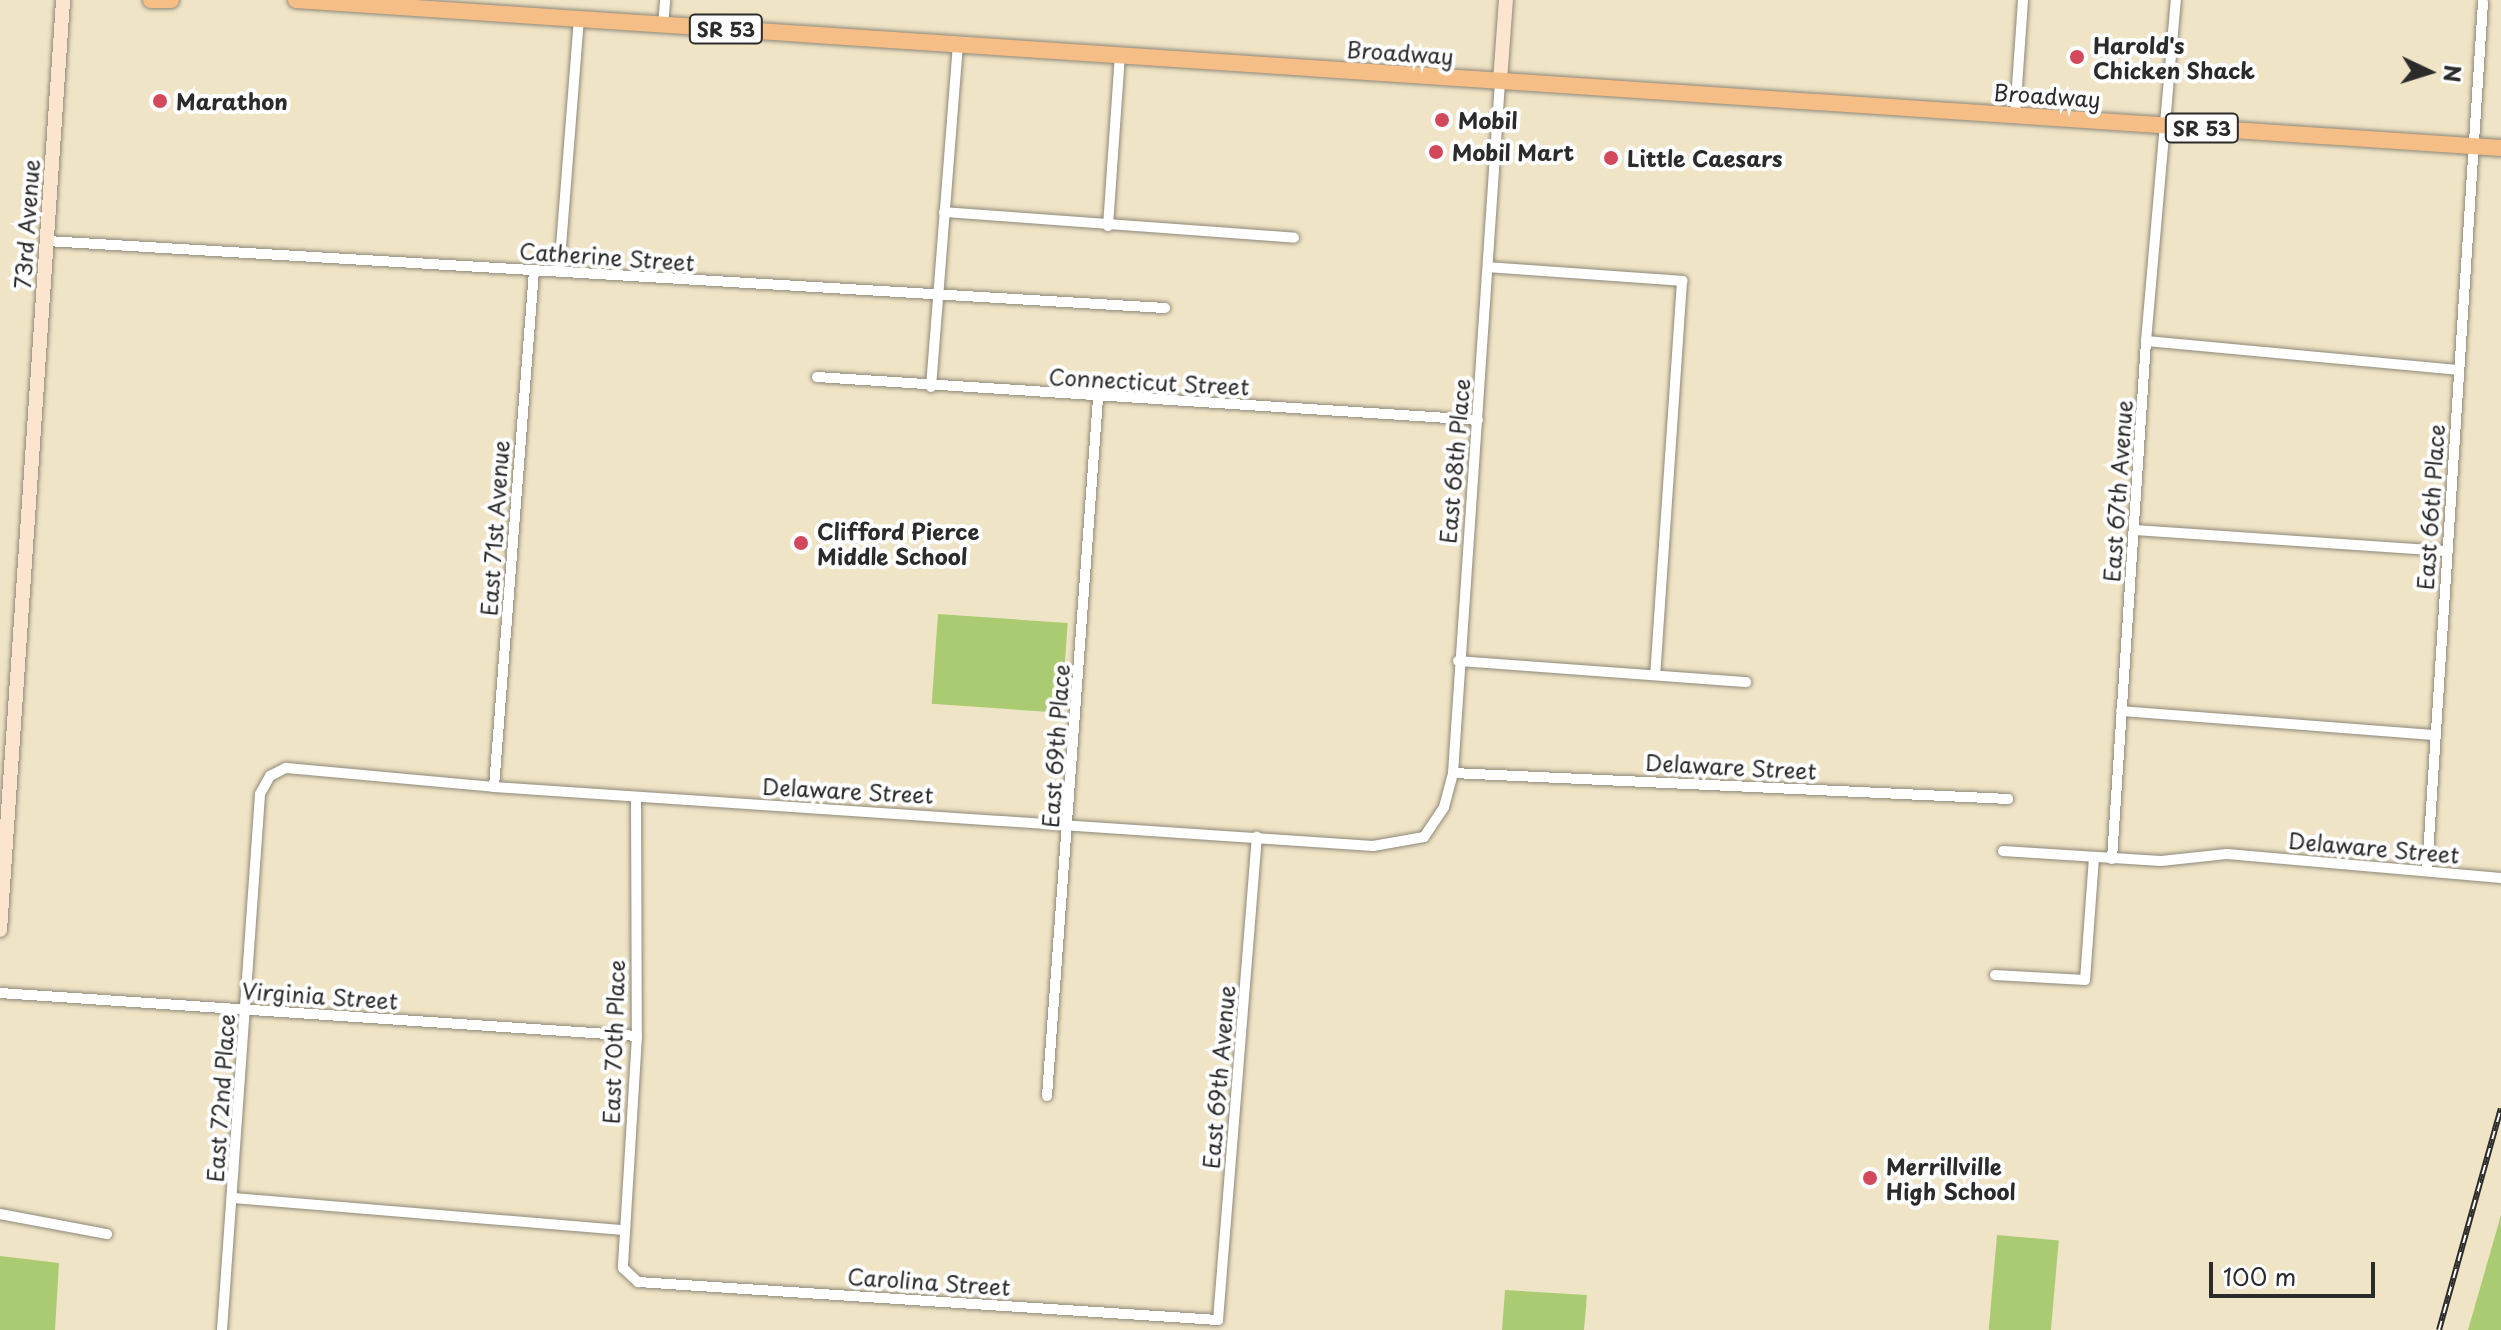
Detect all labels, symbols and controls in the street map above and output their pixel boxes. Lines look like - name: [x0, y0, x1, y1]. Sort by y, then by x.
- road number: SR 53: [688, 13, 764, 45]
- place label: Harold's Chicken Shack: [2093, 31, 2257, 82]
- north arrow: [2389, 32, 2469, 112]
- street label: Broadway: [1346, 35, 1454, 69]
- marker: Harold's Chicken Shack: [2068, 48, 2086, 66]
- text: N: [2436, 64, 2471, 84]
- street label: Broadway: [1993, 78, 2101, 112]
- place label: Marathon: [176, 88, 288, 114]
- marker: Marathon: [151, 92, 169, 110]
- place label: Mobil: [1458, 107, 1518, 133]
- marker: Mobil: [1433, 111, 1451, 129]
- road number: SR 53: [2164, 112, 2240, 144]
- place label: Mobil Mart: [1452, 139, 1575, 165]
- marker: Mobil Mart: [1427, 143, 1445, 161]
- place label: Little Caesars: [1627, 145, 1783, 171]
- marker: Little Caesars: [1602, 149, 1620, 167]
- street label: 73rd Avenue: [8, 157, 44, 291]
- street label: Catherine Street: [518, 237, 696, 275]
- street label: Connecticut Street: [1048, 363, 1250, 399]
- street label: East 68th Place: [1434, 377, 1474, 545]
- street label: East 67th Avenue: [2097, 399, 2137, 583]
- street label: East 66th Place: [2411, 422, 2449, 592]
- street label: East 71st Avenue: [475, 439, 513, 617]
- place label: Clifford Pierce Middle School: [817, 517, 980, 568]
- marker: Clifford Pierce Middle School: [792, 534, 810, 552]
- street label: East 69th Place: [1036, 663, 1074, 829]
- street label: Delaware Street: [1644, 748, 1818, 784]
- street label: Delaware Street: [761, 772, 935, 808]
- street label: Delaware Street: [2287, 826, 2461, 868]
- street label: East 70th Place: [597, 958, 629, 1126]
- street label: Virginia Street: [242, 976, 398, 1014]
- street label: East 69th Avenue: [1197, 984, 1239, 1170]
- street label: East 72nd Place: [201, 1013, 239, 1183]
- place label: Merrillville High School: [1886, 1152, 2017, 1204]
- marker: Merrillville High School: [1861, 1169, 1879, 1187]
- scale bar: [2213, 1246, 2379, 1296]
- text: 100 m: [2223, 1258, 2296, 1294]
- street label: Carolina Street: [847, 1262, 1011, 1300]

